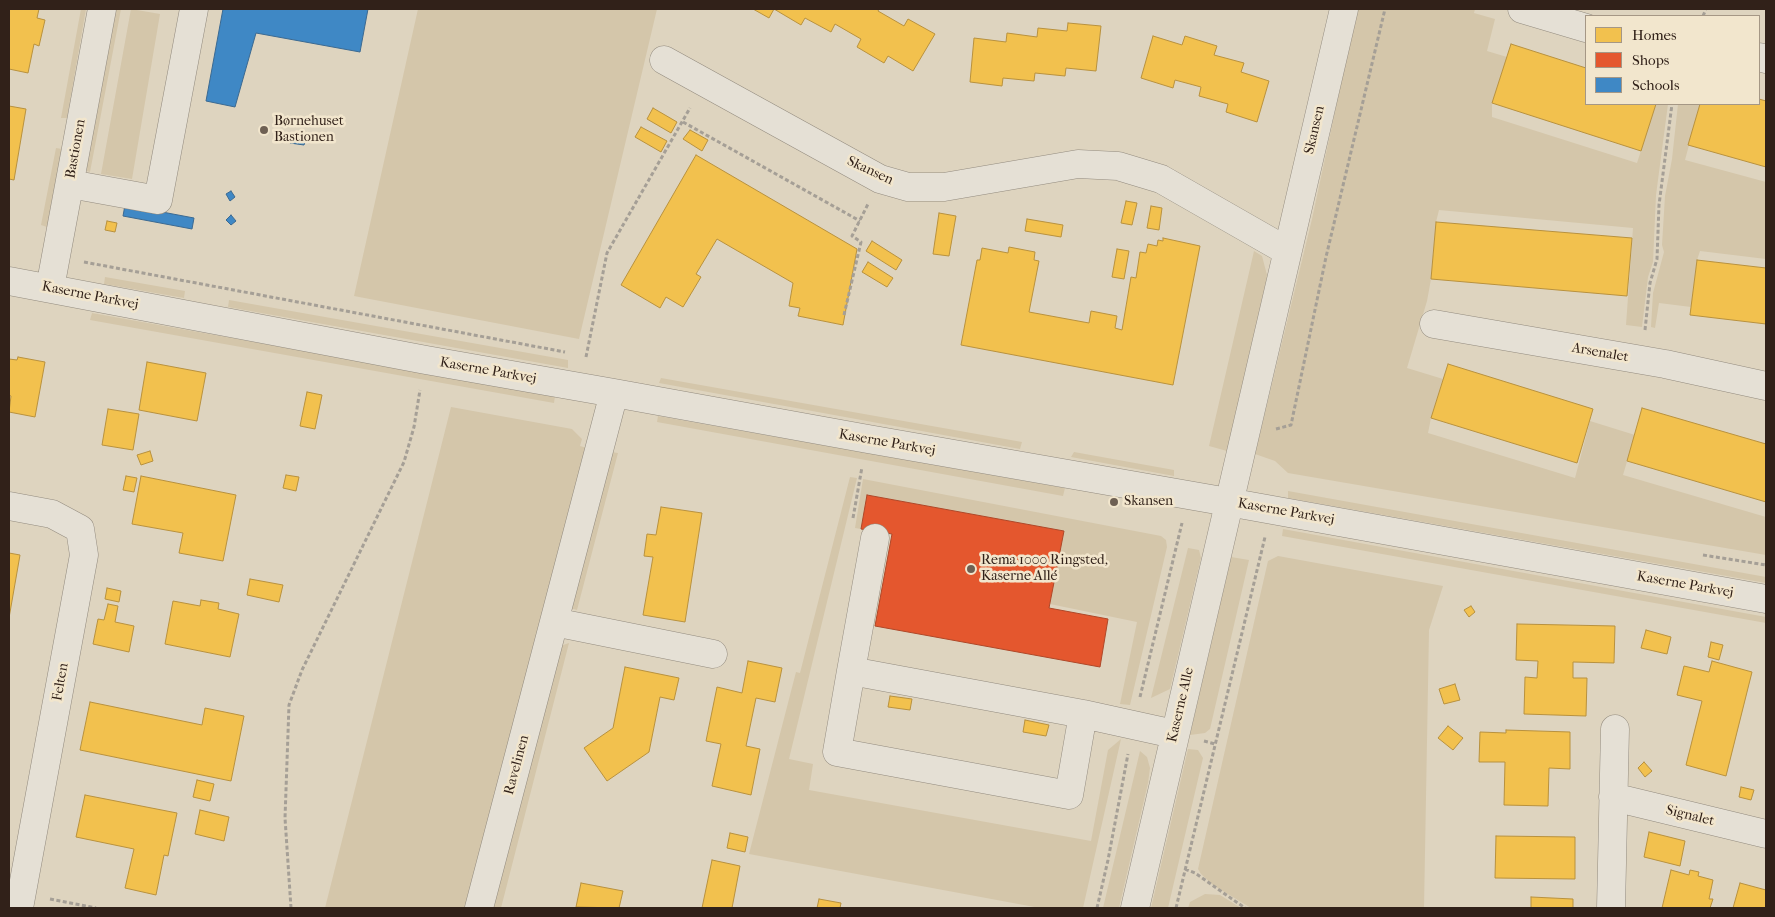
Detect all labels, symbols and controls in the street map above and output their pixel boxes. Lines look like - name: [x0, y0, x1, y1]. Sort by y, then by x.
- legend: [1585, 15, 1760, 105]
- text: Homes: [1632, 26, 1677, 44]
- text: Shops: [1632, 51, 1669, 69]
- text: Schools: [1632, 76, 1679, 94]
- street label: Skansen: [1301, 104, 1329, 156]
- place label: Børnehuset Bastionen: [274, 114, 344, 146]
- street label: Bastionen: [63, 118, 89, 180]
- marker: Børnehuset Bastionen: [258, 124, 270, 136]
- street label: Skansen: [844, 153, 896, 189]
- street label: Kaserne Parkvej: [40, 278, 140, 314]
- street label: Arsenalet: [1570, 340, 1630, 366]
- street label: Kaserne Parkvej: [438, 354, 538, 388]
- street label: Kaserne Parkvej: [837, 426, 937, 460]
- place label: Skansen: [1124, 494, 1173, 510]
- street label: Kaserne Parkvej: [1236, 495, 1336, 529]
- marker: Skansen: [1108, 496, 1120, 508]
- place label: Rema 1000 Ringsted, Kaserne Allé: [981, 553, 1108, 586]
- marker: Rema 1000 Ringsted, Kaserne Allé: [965, 563, 977, 575]
- street label: Kaserne Parkvej: [1635, 568, 1735, 602]
- street label: Felten: [49, 662, 73, 702]
- street label: Kaserne Alle: [1164, 666, 1198, 744]
- street label: Ravelinen: [501, 733, 533, 797]
- street label: Signalet: [1664, 802, 1716, 830]

